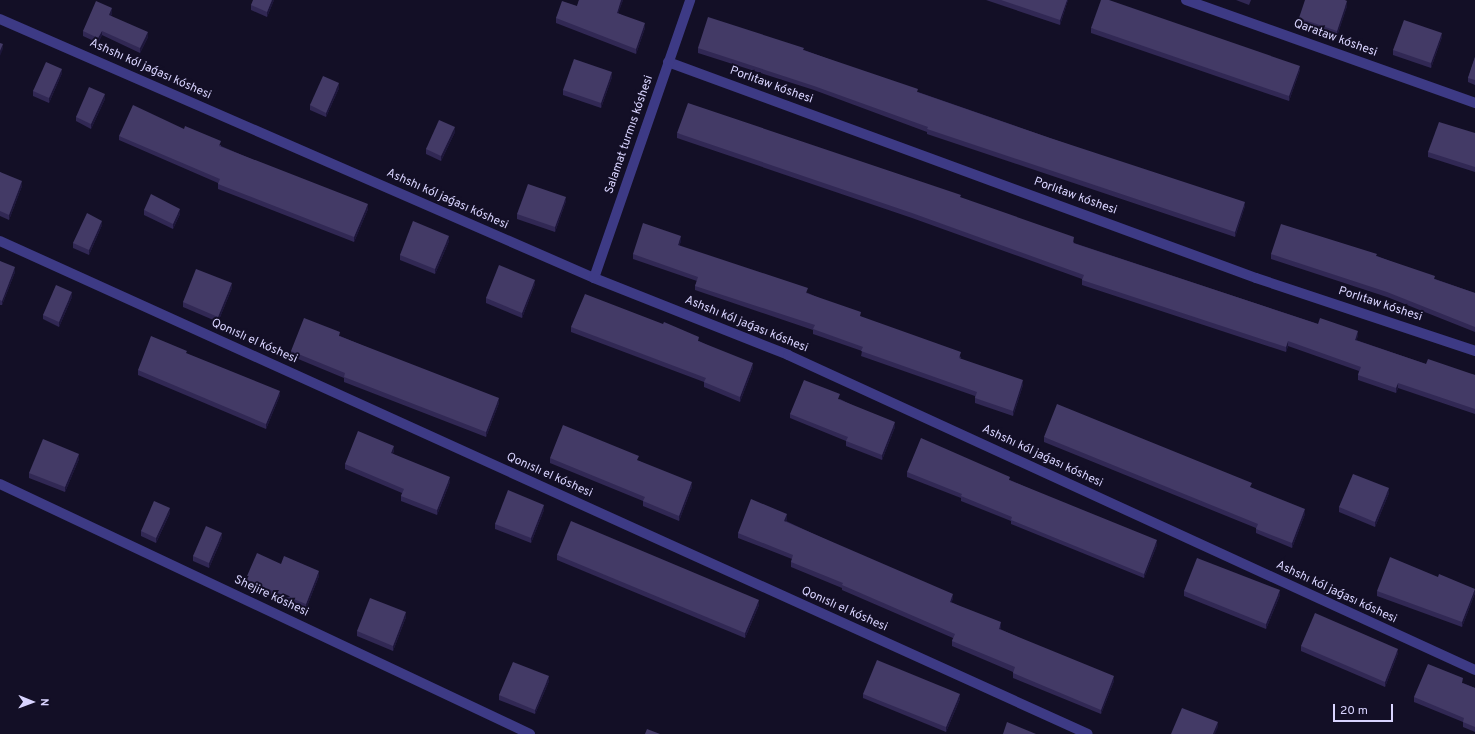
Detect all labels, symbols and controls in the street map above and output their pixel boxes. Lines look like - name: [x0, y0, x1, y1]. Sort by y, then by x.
- street label: Qarataw kóshesi: [1291, 17, 1379, 61]
- street label: Ashshı kól jaǵası kóshesi: [87, 37, 213, 103]
- street label: Porlıtaw kóshesi: [728, 64, 814, 108]
- street label: Salamat turmıs kóshesi: [603, 74, 657, 196]
- street label: Ashshı kól jaǵası kóshesi: [384, 167, 510, 233]
- street label: Porlıtaw kóshesi: [1032, 175, 1118, 219]
- street label: Porlıtaw kóshesi: [1336, 285, 1424, 325]
- street label: Ashshı kól jaǵası kóshesi: [682, 294, 810, 356]
- street label: Qonıslı el kóshesi: [209, 317, 299, 367]
- street label: Ashshı kól jaǵası kóshesi: [979, 423, 1105, 491]
- street label: Qonıslı el kóshesi: [504, 451, 594, 501]
- street label: Ashshı kól jaǵası kóshesi: [1273, 559, 1399, 627]
- street label: Shejire kóshesi: [231, 573, 311, 621]
- street label: Qonıslı el kóshesi: [799, 585, 889, 635]
- north arrow: [12, 682, 52, 722]
- scale bar: [1335, 696, 1395, 722]
- text: N: [37, 698, 51, 706]
- text: 20 m: [1340, 703, 1368, 719]

